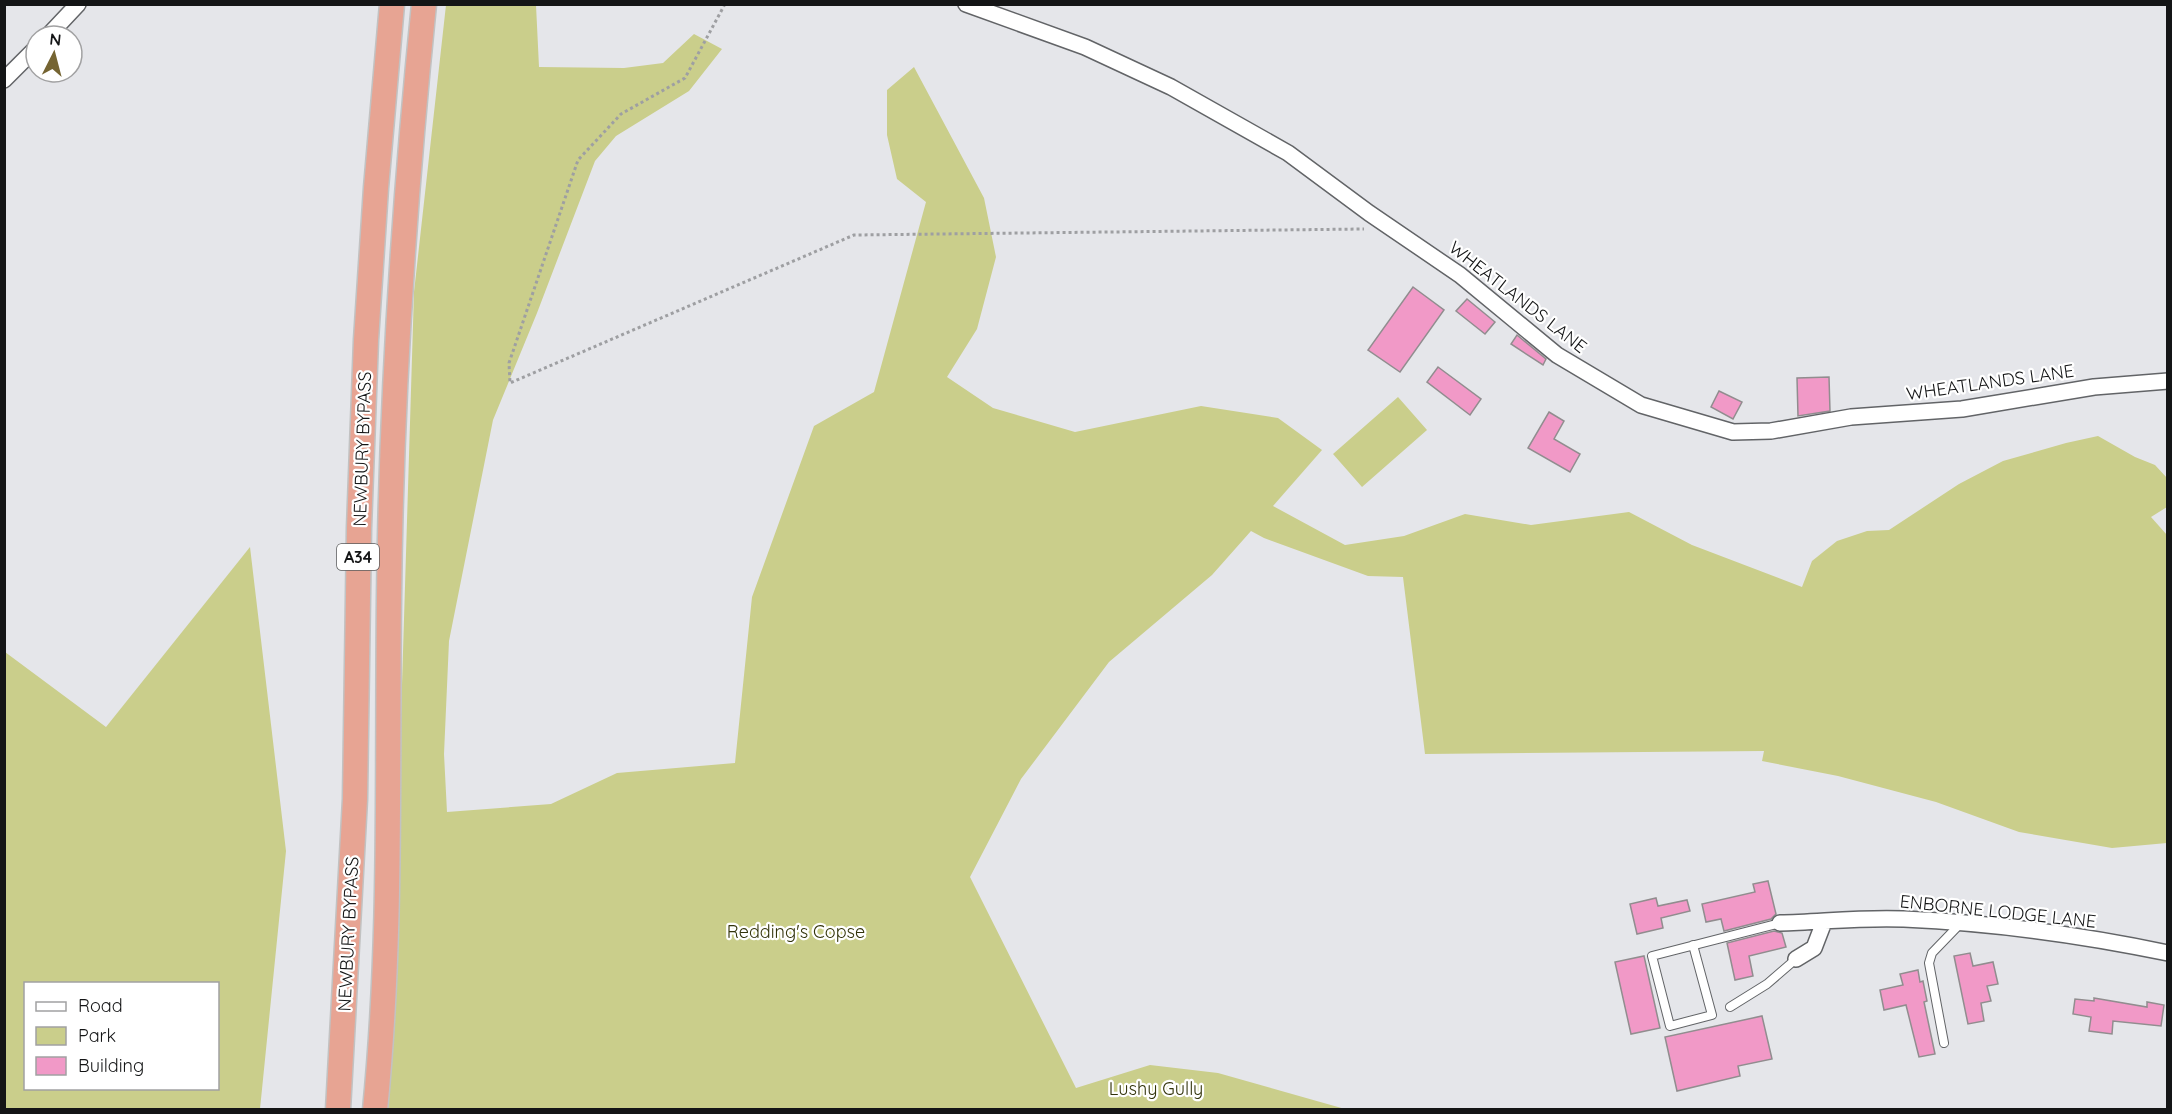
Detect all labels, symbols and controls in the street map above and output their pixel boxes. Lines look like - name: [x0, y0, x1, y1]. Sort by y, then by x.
- north arrow: [24, 24, 84, 84]
- text: N: [49, 29, 62, 50]
- street label: WHEATLANDS LANE: [1444, 236, 1592, 358]
- street label: WHEATLANDS LANE: [1905, 359, 2075, 405]
- street label: NEWBURY BYPASS: [348, 371, 376, 527]
- road number: A34: [337, 544, 379, 570]
- street label: NEWBURY BYPASS: [332, 856, 364, 1012]
- street label: ENBORNE LODGE LANE: [1899, 889, 2097, 933]
- park label: Redding's Copse: [727, 920, 865, 943]
- legend: [24, 982, 219, 1090]
- text: Road: [78, 994, 123, 1017]
- text: Park: [78, 1024, 116, 1047]
- text: Building: [78, 1054, 144, 1077]
- park label: Lushy Gully: [1109, 1077, 1203, 1100]

